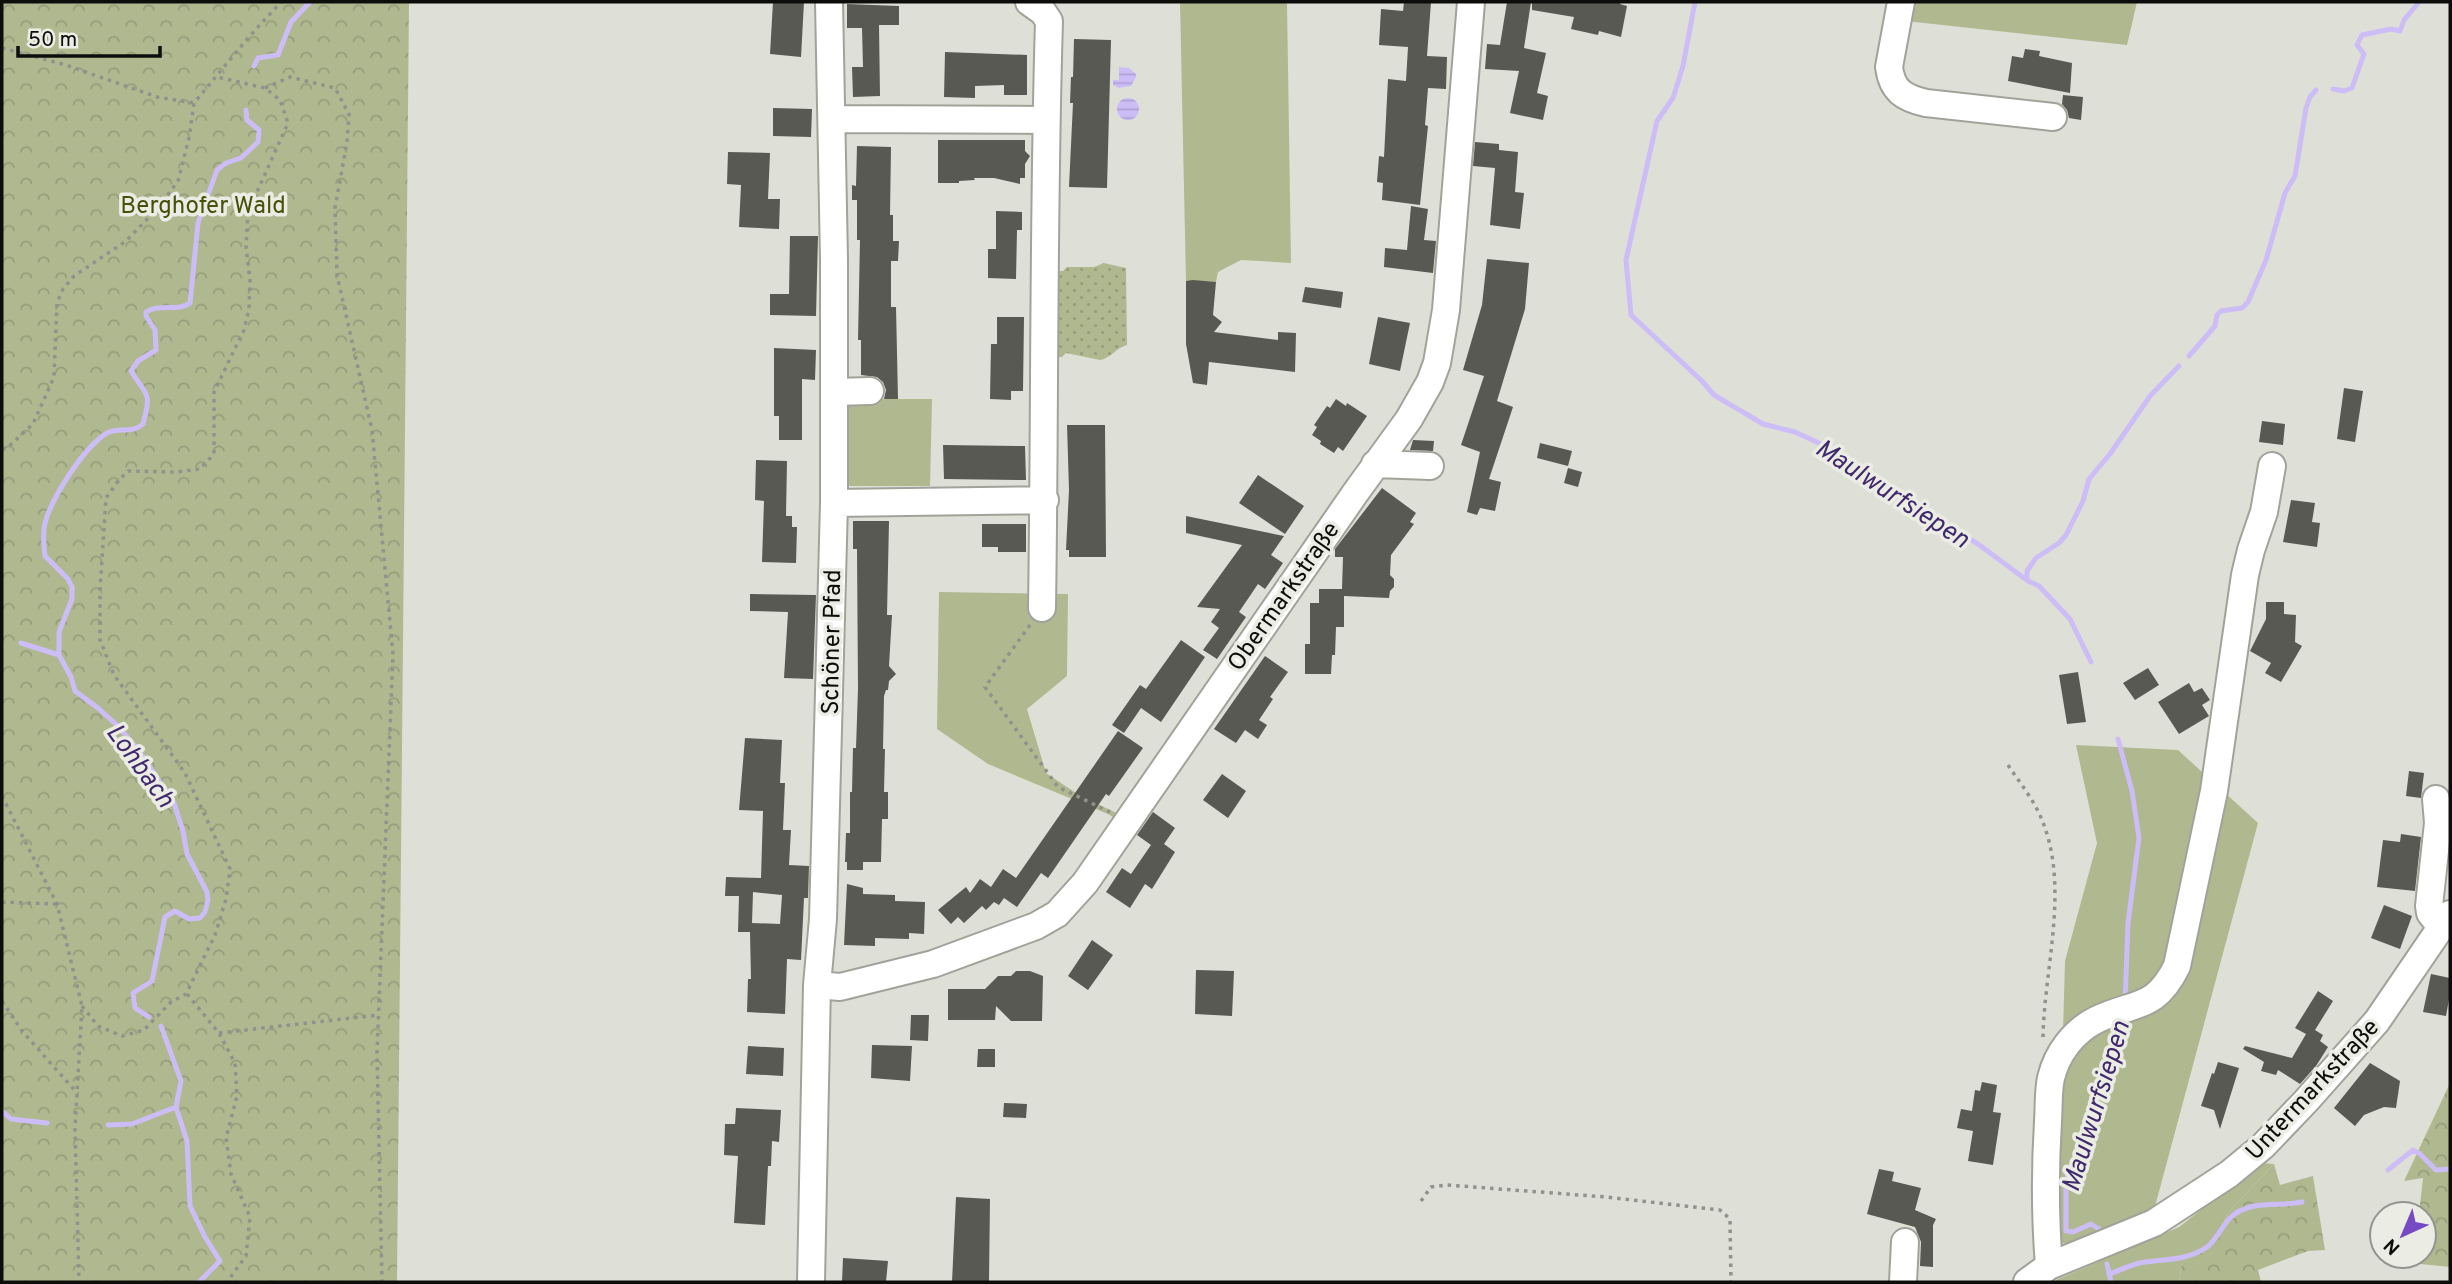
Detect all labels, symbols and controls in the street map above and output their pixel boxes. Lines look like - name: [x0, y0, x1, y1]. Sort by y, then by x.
- scale bar: [18, 14, 159, 58]
- text: 50 m: [28, 27, 77, 54]
- park label: Berghofer Wald: [120, 192, 286, 222]
- water label: Maulwurfsiepen: [1808, 433, 1975, 557]
- street label: Obermarkstraße: [1222, 517, 1347, 678]
- street label: Schöner Pfad: [817, 569, 849, 715]
- water label: Lohbach: [97, 718, 181, 815]
- street label: Untermarkstraße: [2240, 1013, 2387, 1167]
- water label: Maulwurfsiepen: [2056, 1017, 2139, 1196]
- north arrow: [2368, 1200, 2438, 1270]
- text: N: [2379, 1232, 2406, 1259]

